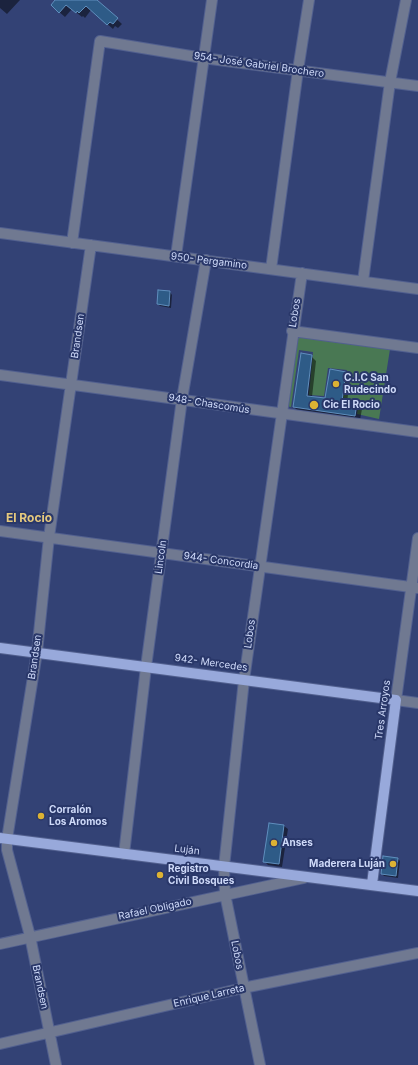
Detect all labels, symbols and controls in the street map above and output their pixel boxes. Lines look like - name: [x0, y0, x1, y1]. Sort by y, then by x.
- street label: 954- José Gabriel Brochero: [193, 50, 325, 80]
- street label: 950- Pergamino: [170, 250, 248, 272]
- street label: Lobos: [287, 298, 303, 328]
- street label: Brandsen: [69, 313, 87, 359]
- place label: C.I.C San Rudecindo: [344, 372, 396, 396]
- marker: C.I.C San Rudecindo: [331, 379, 341, 389]
- street label: 948- Chascomús: [168, 392, 250, 416]
- marker: Cic El Rocio: [308, 399, 320, 411]
- place label: Cic El Rocio: [323, 399, 380, 411]
- district label: El Rocío: [6, 511, 52, 525]
- street label: Lincoln: [153, 539, 169, 575]
- street label: 944- Concordia: [183, 550, 259, 572]
- street label: Lobos: [242, 619, 258, 649]
- street label: Brandsen: [26, 634, 44, 680]
- street label: 942- Mercedes: [174, 652, 248, 674]
- street label: Tres Arroyos: [373, 679, 393, 741]
- place label: Corralón Los Aromos: [49, 804, 107, 828]
- marker: Corralón Los Aromos: [36, 811, 46, 821]
- place label: Anses: [282, 837, 313, 849]
- marker: Anses: [269, 838, 279, 848]
- street label: Luján: [174, 842, 200, 858]
- place label: Maderera Luján: [309, 858, 385, 870]
- marker: Maderera Luján: [388, 859, 398, 869]
- place label: Registro Civil Bosques: [168, 863, 234, 886]
- marker: Registro Civil Bosques: [155, 870, 165, 880]
- street label: Rafael Obligado: [117, 895, 193, 923]
- street label: Lobos: [228, 940, 246, 970]
- street label: Brandsen: [29, 964, 51, 1010]
- street label: Enrique Larreta: [172, 982, 246, 1010]

